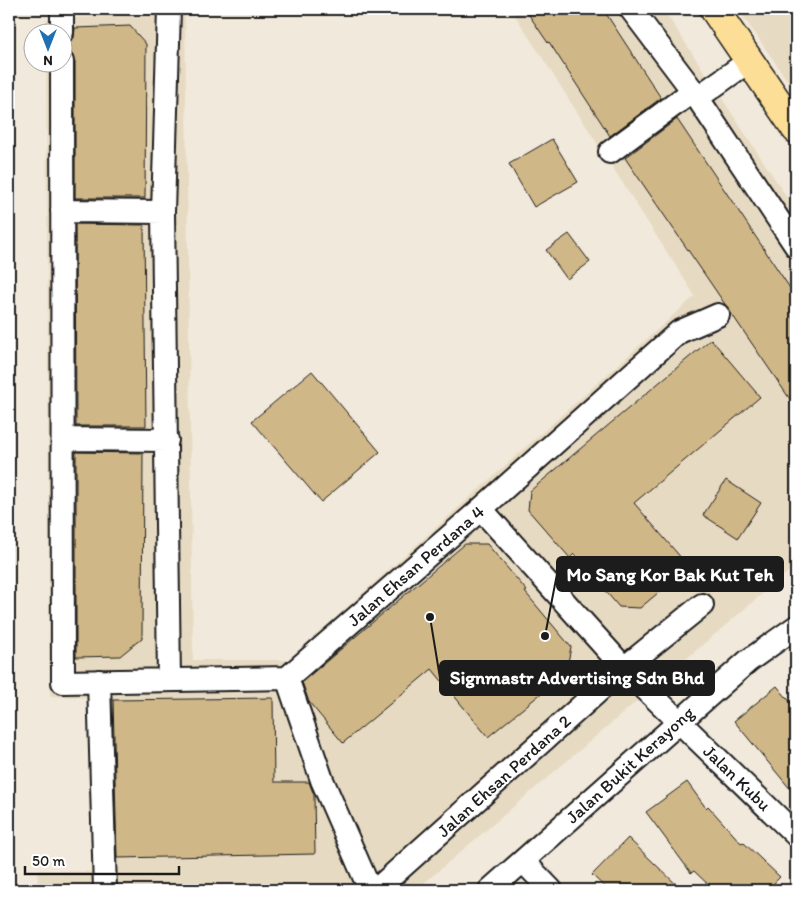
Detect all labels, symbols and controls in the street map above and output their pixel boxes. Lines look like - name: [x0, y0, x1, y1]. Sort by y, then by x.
- north arrow: [22, 22, 72, 72]
- text: N: [43, 52, 53, 69]
- street label: Jalan Ehsan Perdana 4: [343, 501, 489, 631]
- callout: Mo Sang Kor Bak Kut Teh: [557, 557, 783, 591]
- text: Mo Sang Kor Bak Kut Teh: [566, 563, 774, 586]
- callout: Signmastr Advertising Sdn Bhd: [440, 661, 714, 695]
- text: Signmastr Advertising Sdn Bhd: [450, 666, 705, 689]
- street label: Jalan Bukit Kerayong: [561, 701, 699, 828]
- street label: Jalan Ehsan Perdana 2: [433, 710, 576, 842]
- street label: Jalan Kubu: [698, 740, 776, 816]
- scale bar: [25, 844, 179, 876]
- text: 50 m: [32, 852, 65, 870]

